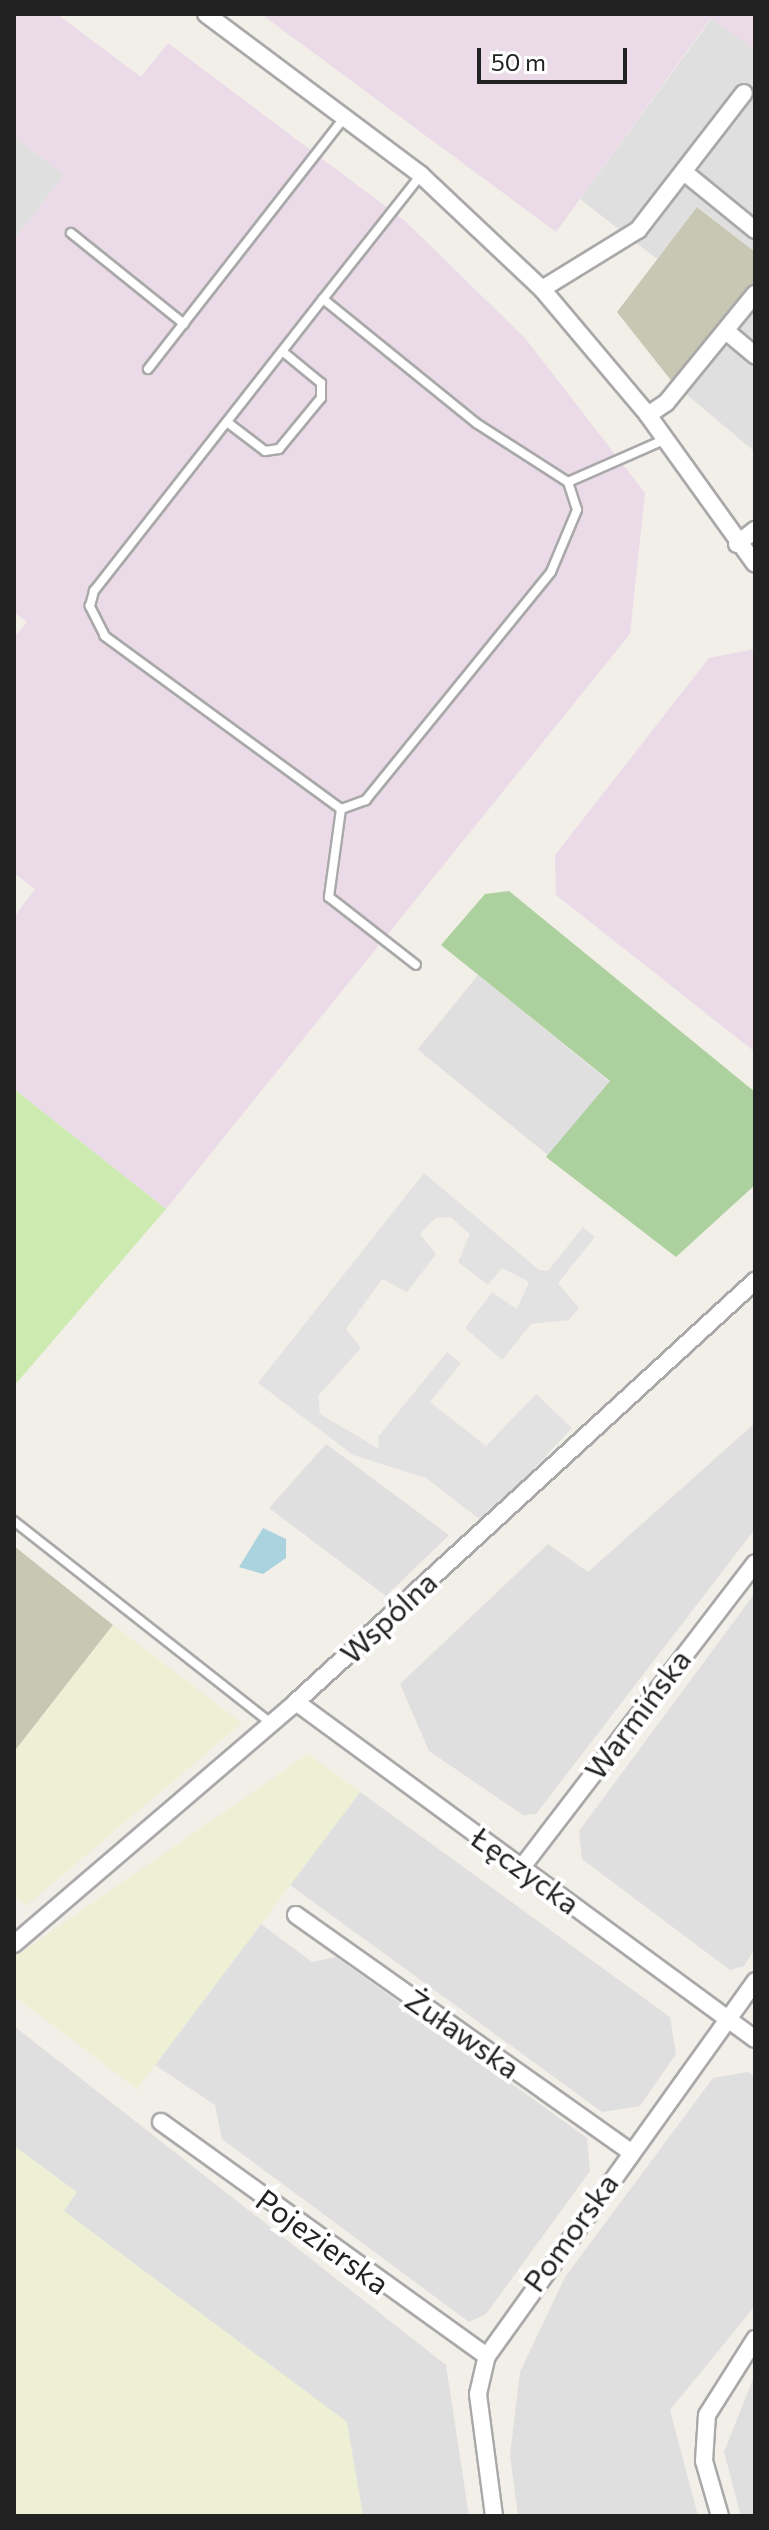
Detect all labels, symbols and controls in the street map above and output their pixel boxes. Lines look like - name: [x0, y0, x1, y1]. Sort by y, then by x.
- scale bar: [481, 32, 631, 82]
- text: 50 m: [491, 47, 546, 76]
- street label: Wspólna: [332, 1563, 444, 1671]
- street label: Warmińska: [576, 1642, 698, 1786]
- street label: Łęczycka: [465, 1819, 587, 1921]
- street label: Żuławska: [399, 1981, 527, 2085]
- street label: Pomorska: [515, 2166, 625, 2298]
- street label: Pojezierska: [250, 2181, 396, 2301]

